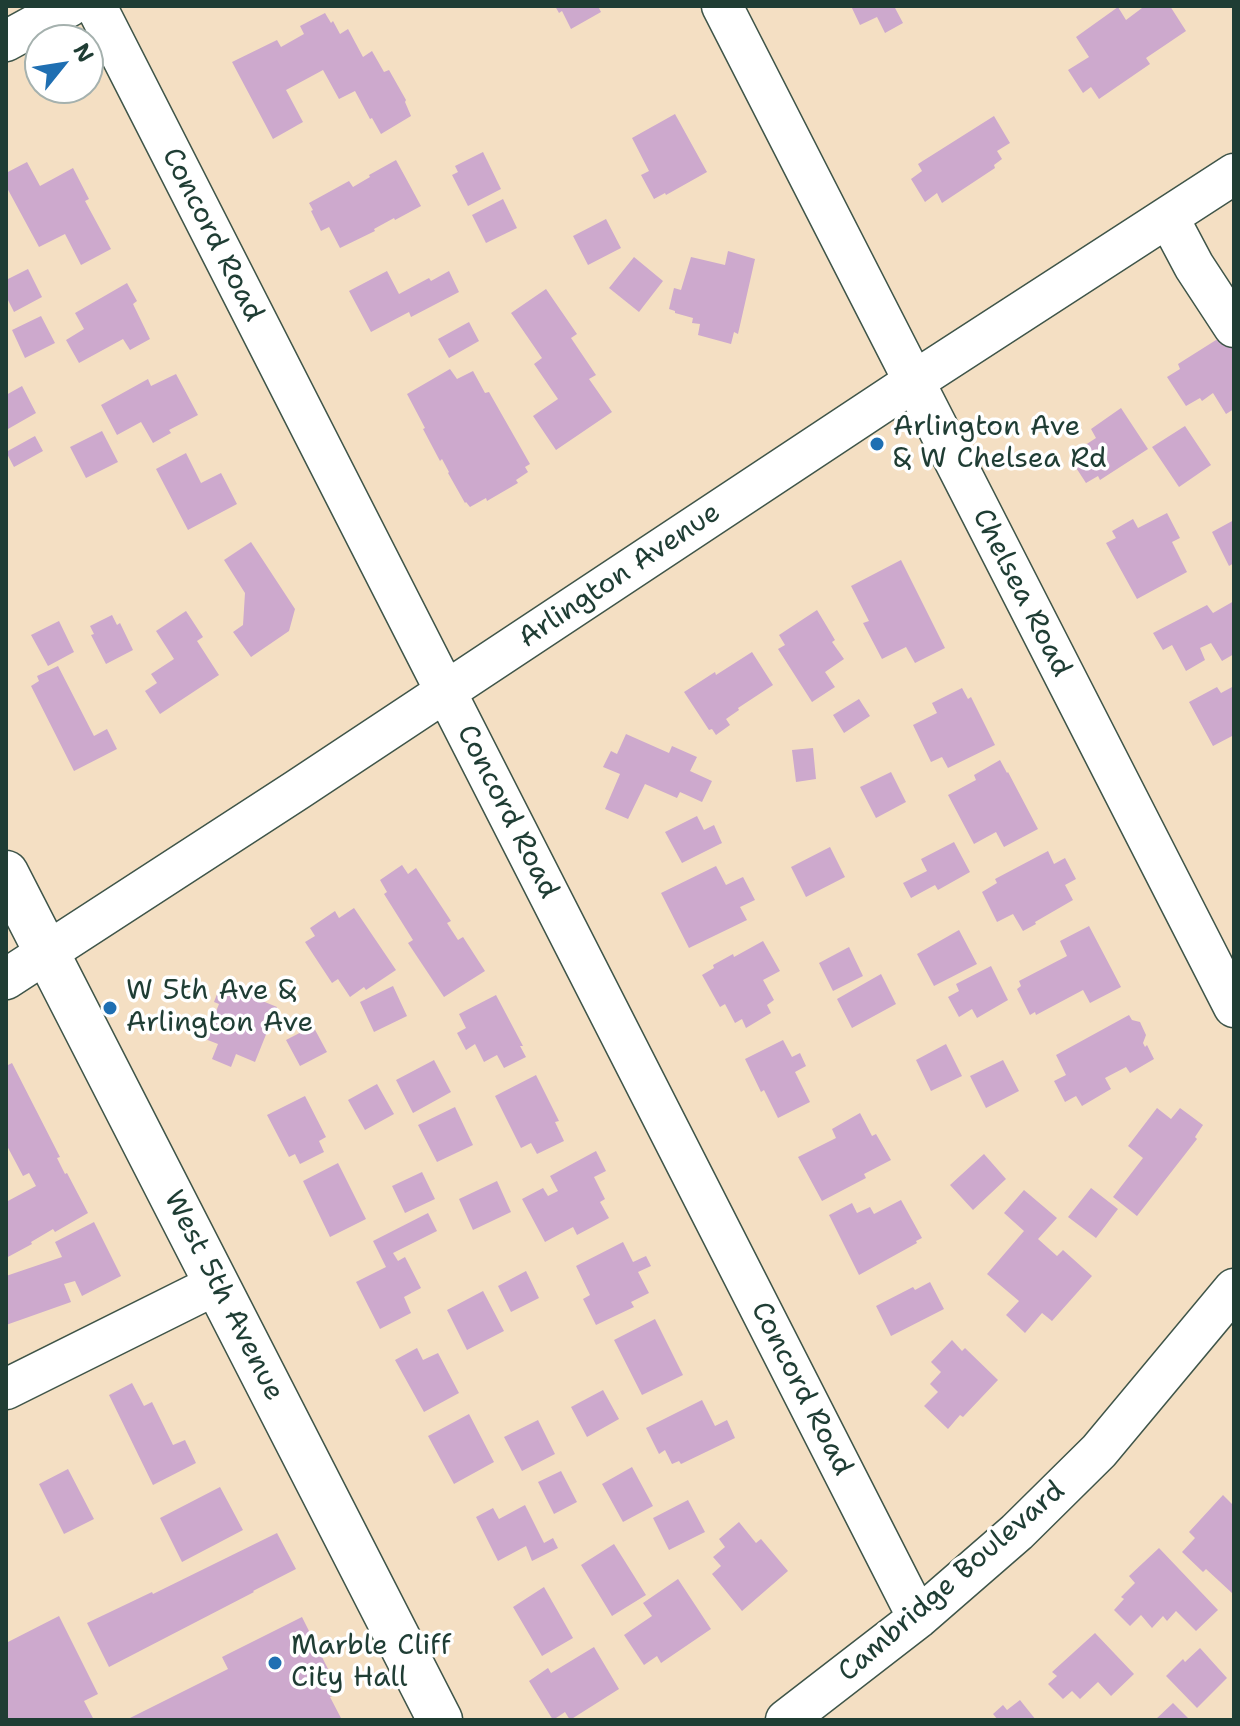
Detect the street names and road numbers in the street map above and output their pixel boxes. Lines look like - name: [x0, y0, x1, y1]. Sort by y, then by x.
- street label: Concord Road: [154, 143, 270, 327]
- street label: Arlington Avenue: [513, 496, 727, 656]
- street label: Chelsea Road: [964, 503, 1078, 683]
- street label: Concord Road: [449, 720, 565, 904]
- street label: West 5th Avenue: [156, 1185, 290, 1407]
- street label: Concord Road: [743, 1297, 859, 1481]
- street label: Cambridge Boulevard: [832, 1475, 1072, 1689]

